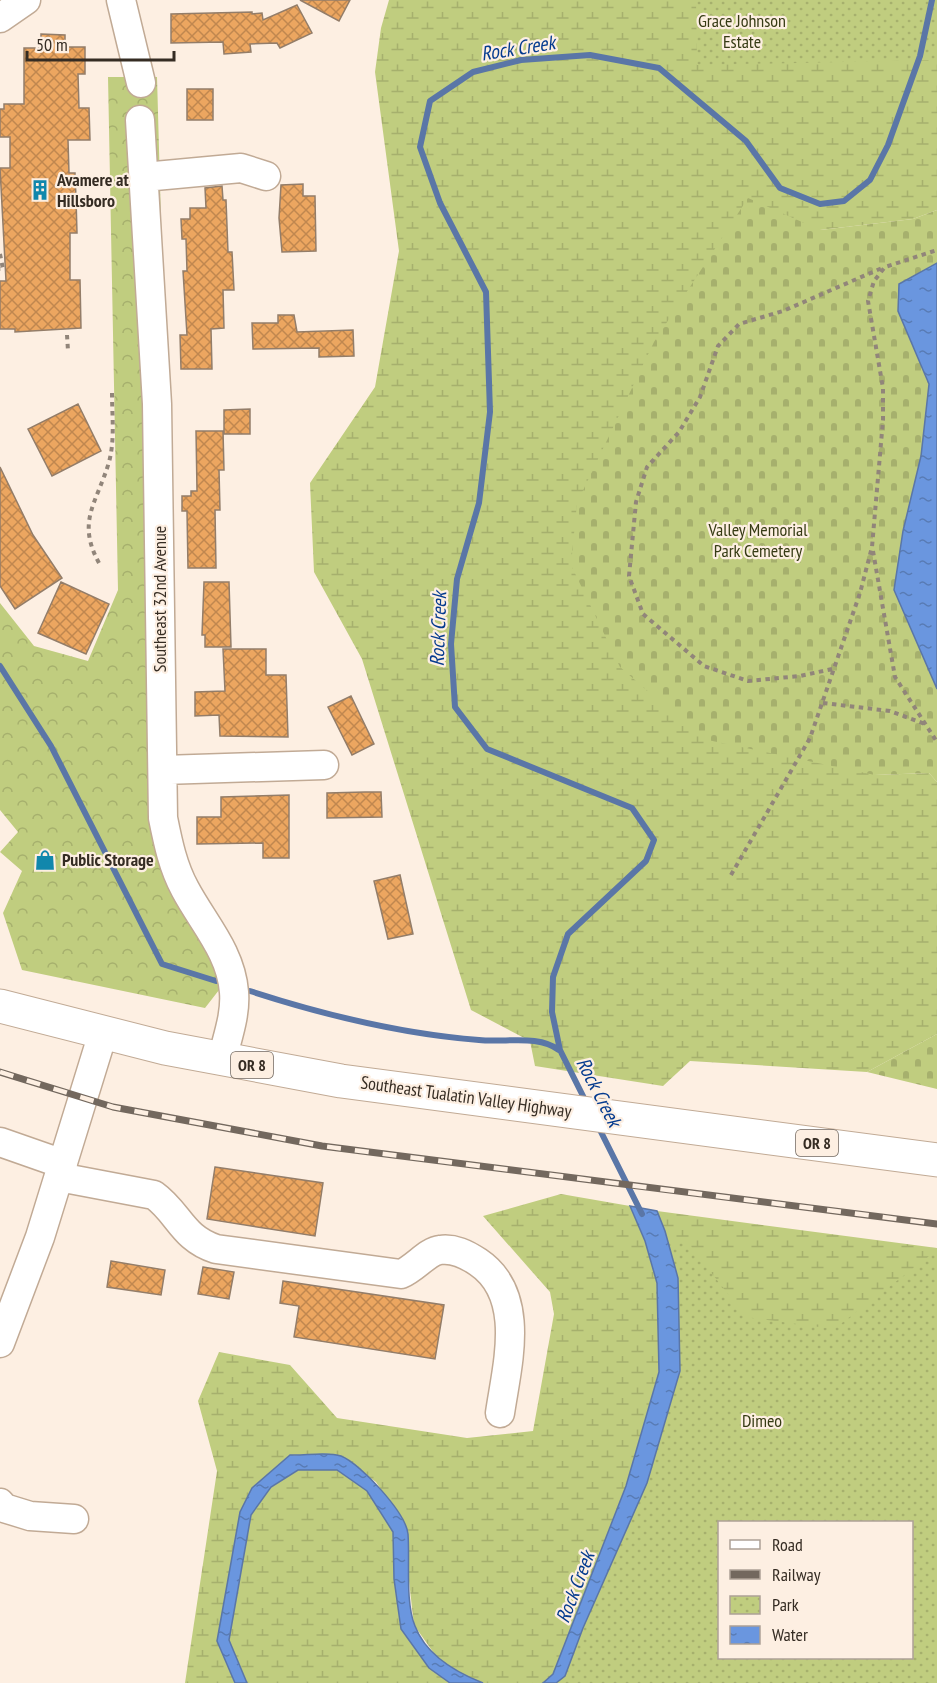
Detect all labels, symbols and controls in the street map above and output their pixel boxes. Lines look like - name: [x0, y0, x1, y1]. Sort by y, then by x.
- park label: Grace Johnson Estate: [698, 9, 786, 53]
- scale bar: [27, 24, 174, 62]
- water label: Rock Creek: [479, 29, 559, 67]
- text: 50 m: [36, 33, 68, 56]
- place label: Avamere at Hillsboro: [56, 168, 130, 212]
- building icon: Avamere at Hillsboro: [28, 178, 52, 202]
- park label: Valley Memorial Park Cemetery: [708, 518, 808, 562]
- street label: Southeast 32nd Avenue: [148, 526, 171, 672]
- water label: Rock Creek: [424, 589, 452, 667]
- shop icon: Public Storage: [33, 848, 57, 872]
- place label: Public Storage: [62, 848, 154, 871]
- road number: OR 8: [231, 1052, 273, 1078]
- water label: Rock Creek: [570, 1053, 629, 1133]
- street label: Southeast Tualatin Valley Highway: [359, 1070, 573, 1123]
- road number: OR 8: [796, 1130, 838, 1156]
- park label: Dimeo: [742, 1409, 782, 1432]
- legend: [718, 1521, 913, 1659]
- text: Road: [772, 1533, 803, 1556]
- water label: Rock Creek: [549, 1545, 601, 1626]
- text: Railway: [772, 1563, 821, 1586]
- text: Park: [772, 1593, 799, 1616]
- text: Water: [772, 1623, 808, 1646]

